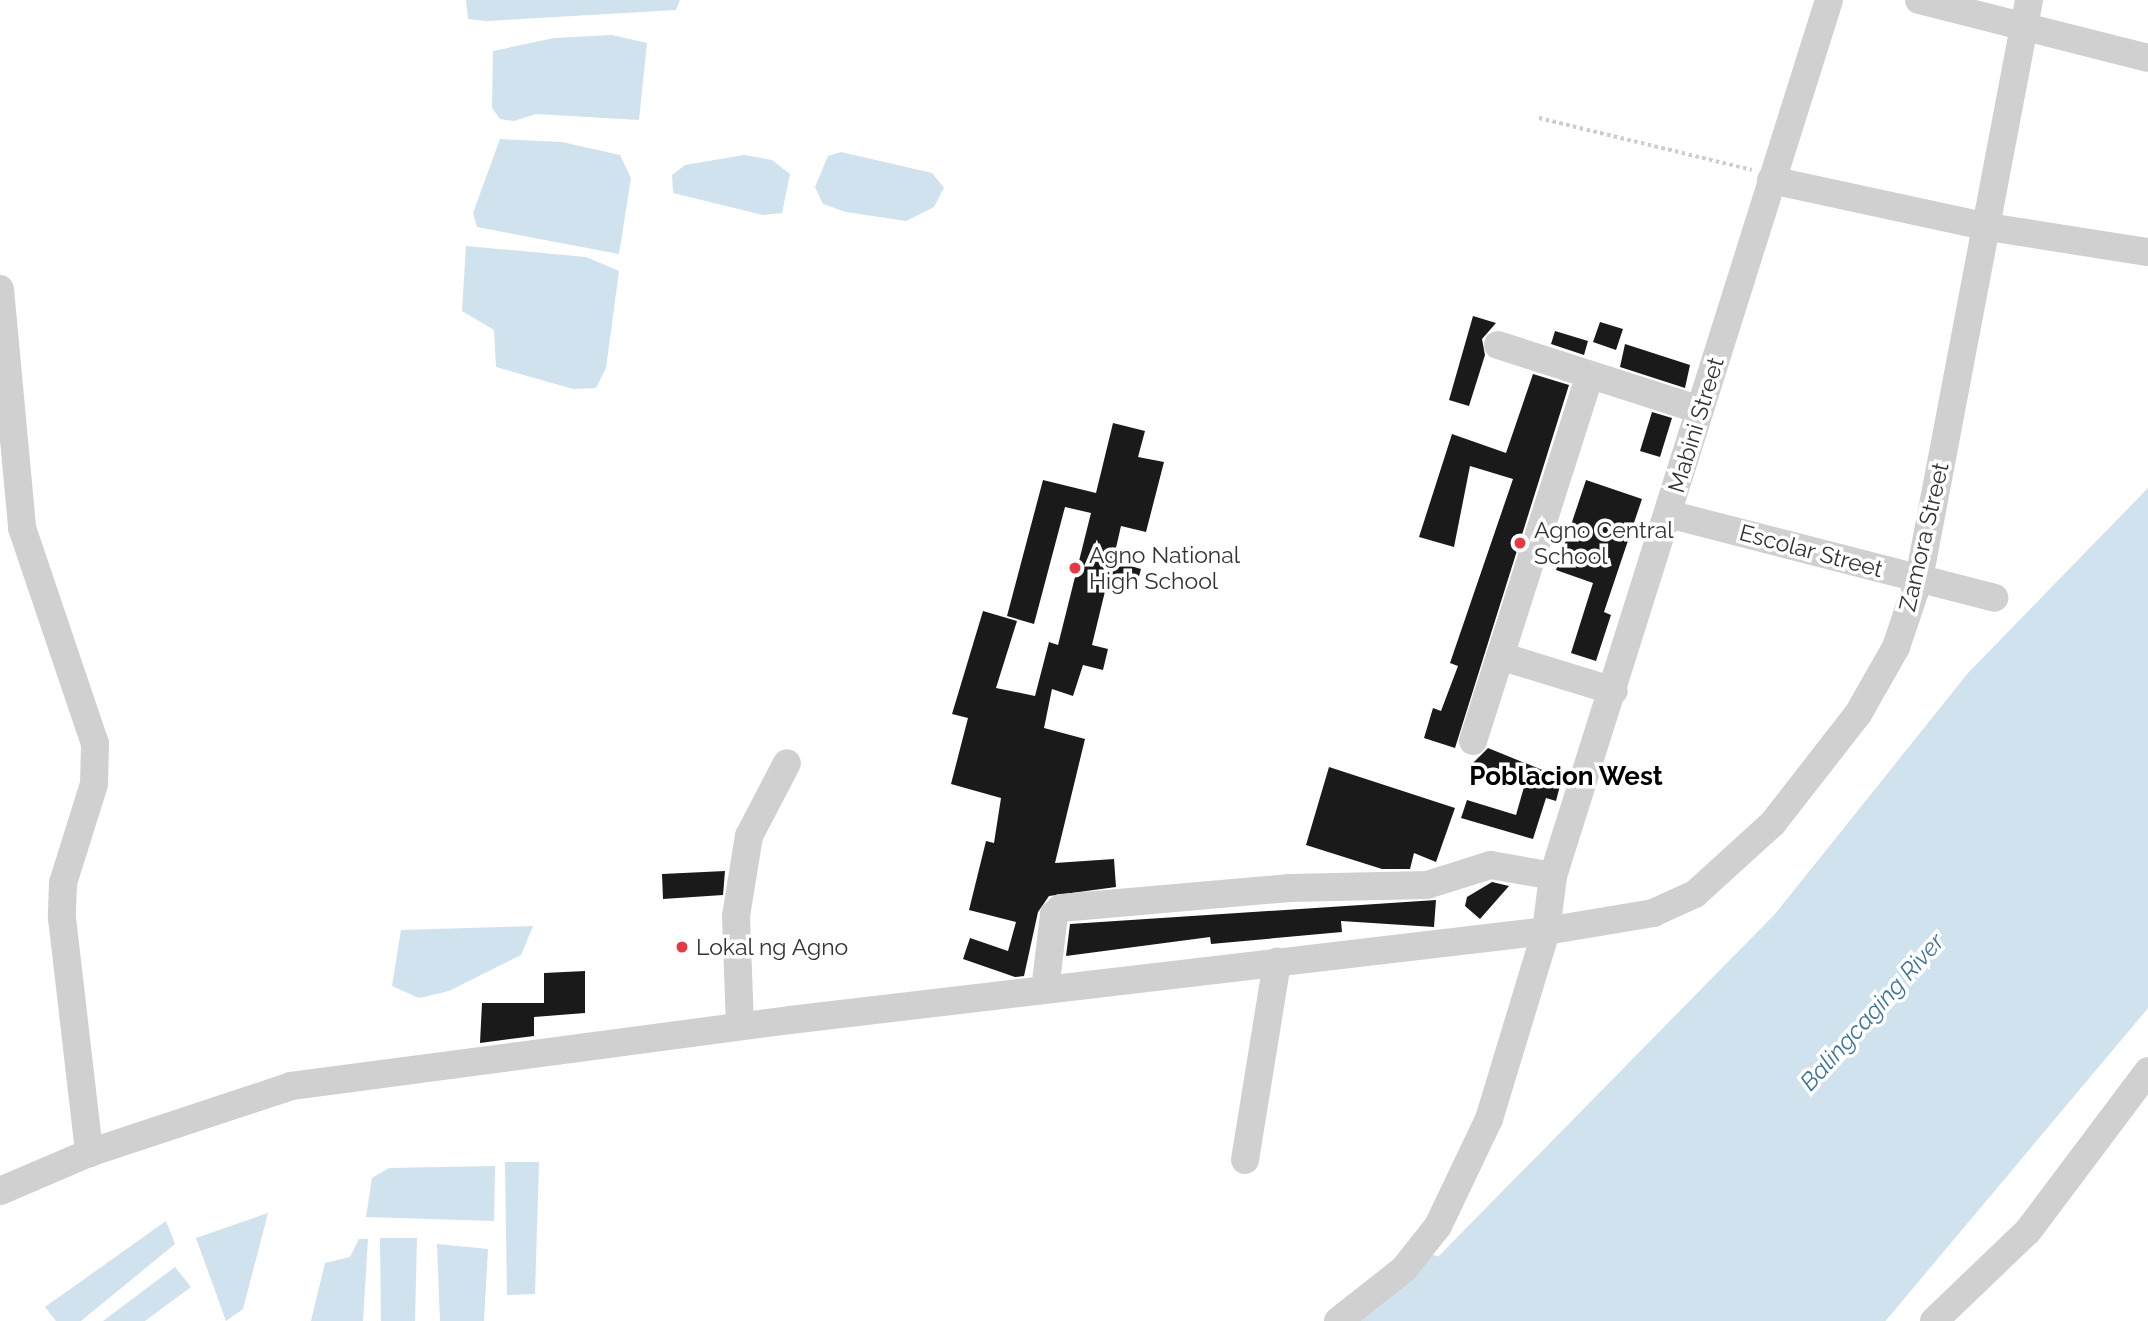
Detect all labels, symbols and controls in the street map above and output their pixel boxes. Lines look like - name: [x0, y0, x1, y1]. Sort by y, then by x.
- street label: Mabini Street: [1662, 354, 1730, 496]
- street label: Zamora Street: [1893, 460, 1955, 614]
- place label: Agno Central School: [1534, 516, 1673, 570]
- street label: Escolar Street: [1736, 519, 1886, 583]
- marker: Agno Central School: [1512, 535, 1528, 551]
- place label: Agno National High School: [1089, 541, 1240, 595]
- marker: Agno National High School: [1067, 560, 1083, 576]
- district label: Poblacion West: [1469, 761, 1663, 793]
- water label: Balingcaging River: [1794, 928, 1950, 1096]
- place label: Lokal ng Agno: [696, 933, 850, 961]
- marker: Lokal ng Agno: [674, 939, 690, 955]

